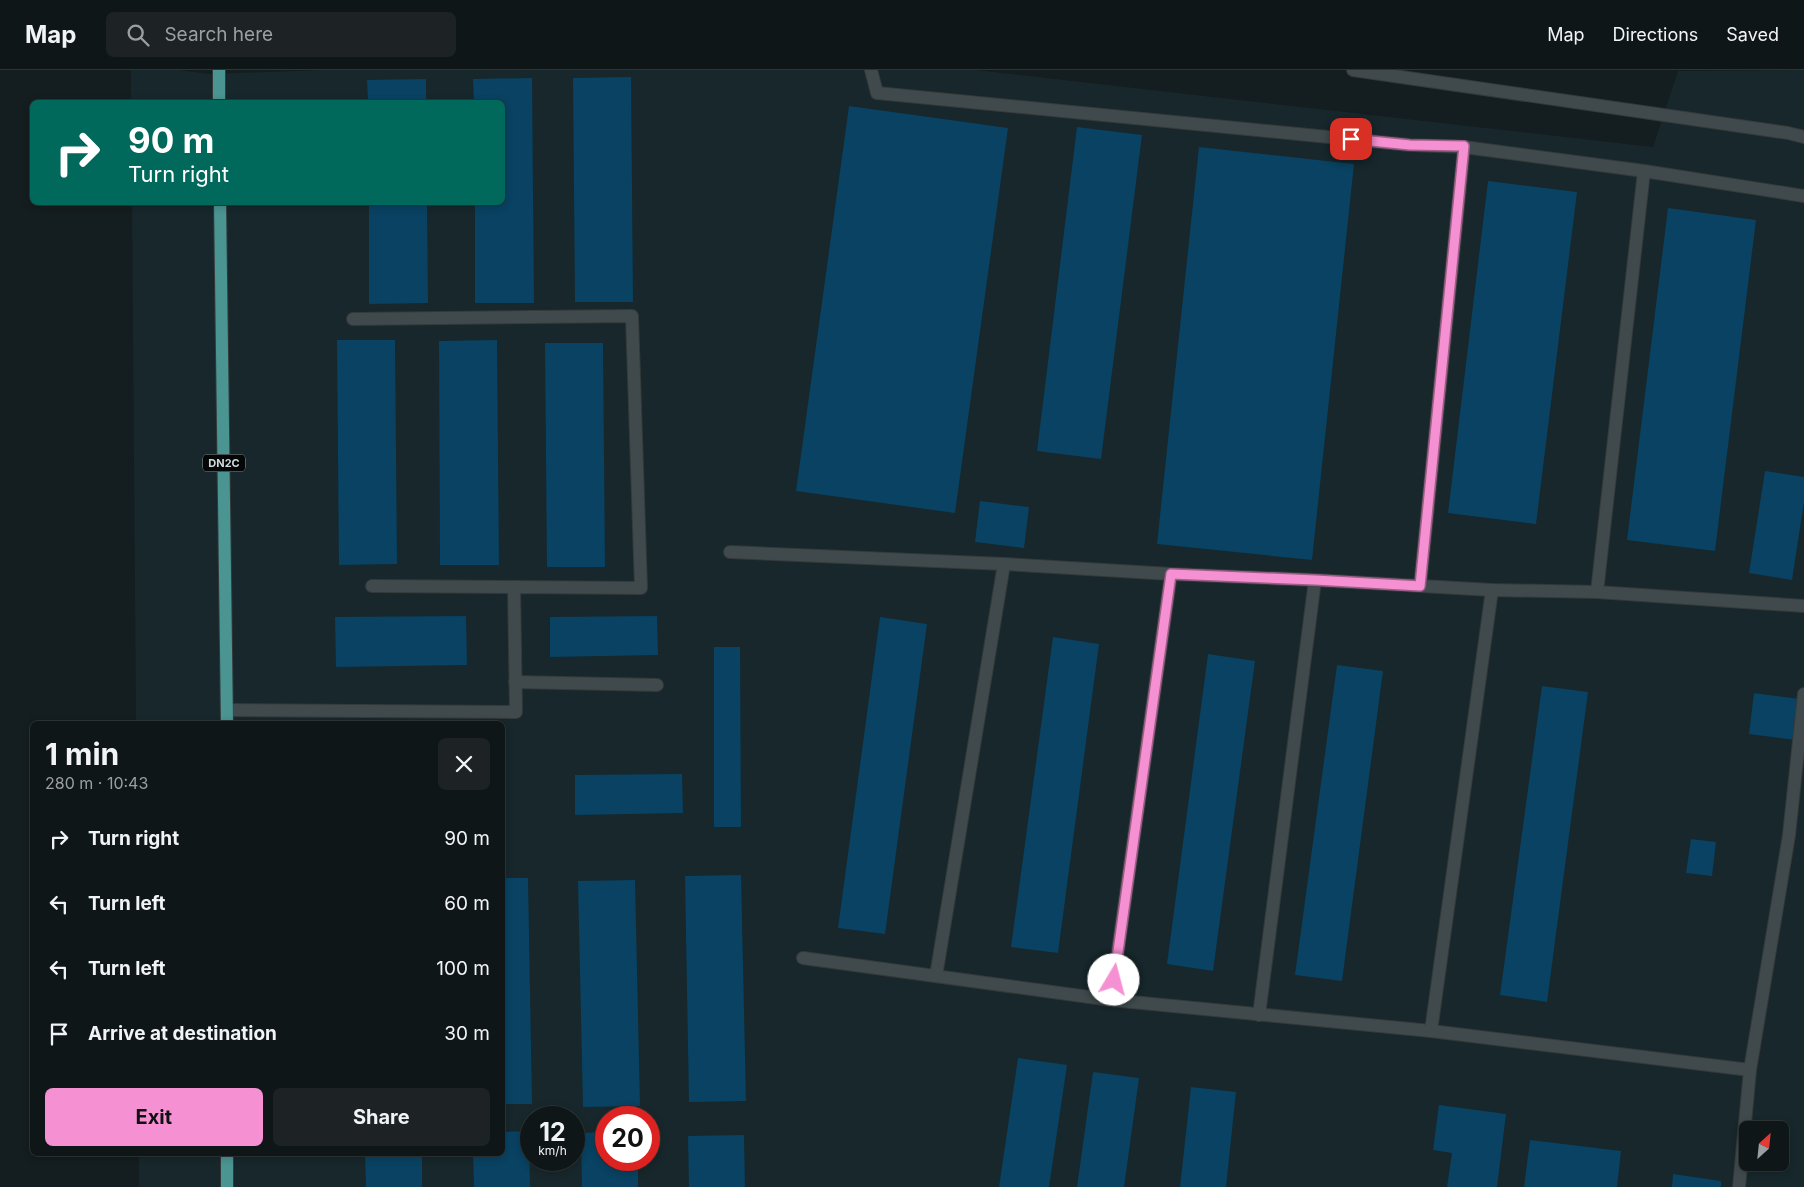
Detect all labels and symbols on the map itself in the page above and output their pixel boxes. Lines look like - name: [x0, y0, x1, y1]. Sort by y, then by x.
- pin: [1330, 118, 1372, 160]
- road number: DN2C: [203, 454, 245, 472]
- position arrow: [1087, 953, 1139, 1005]
- speed limit sign: 20: [595, 1106, 660, 1171]
- north arrow: [1739, 1121, 1789, 1171]

